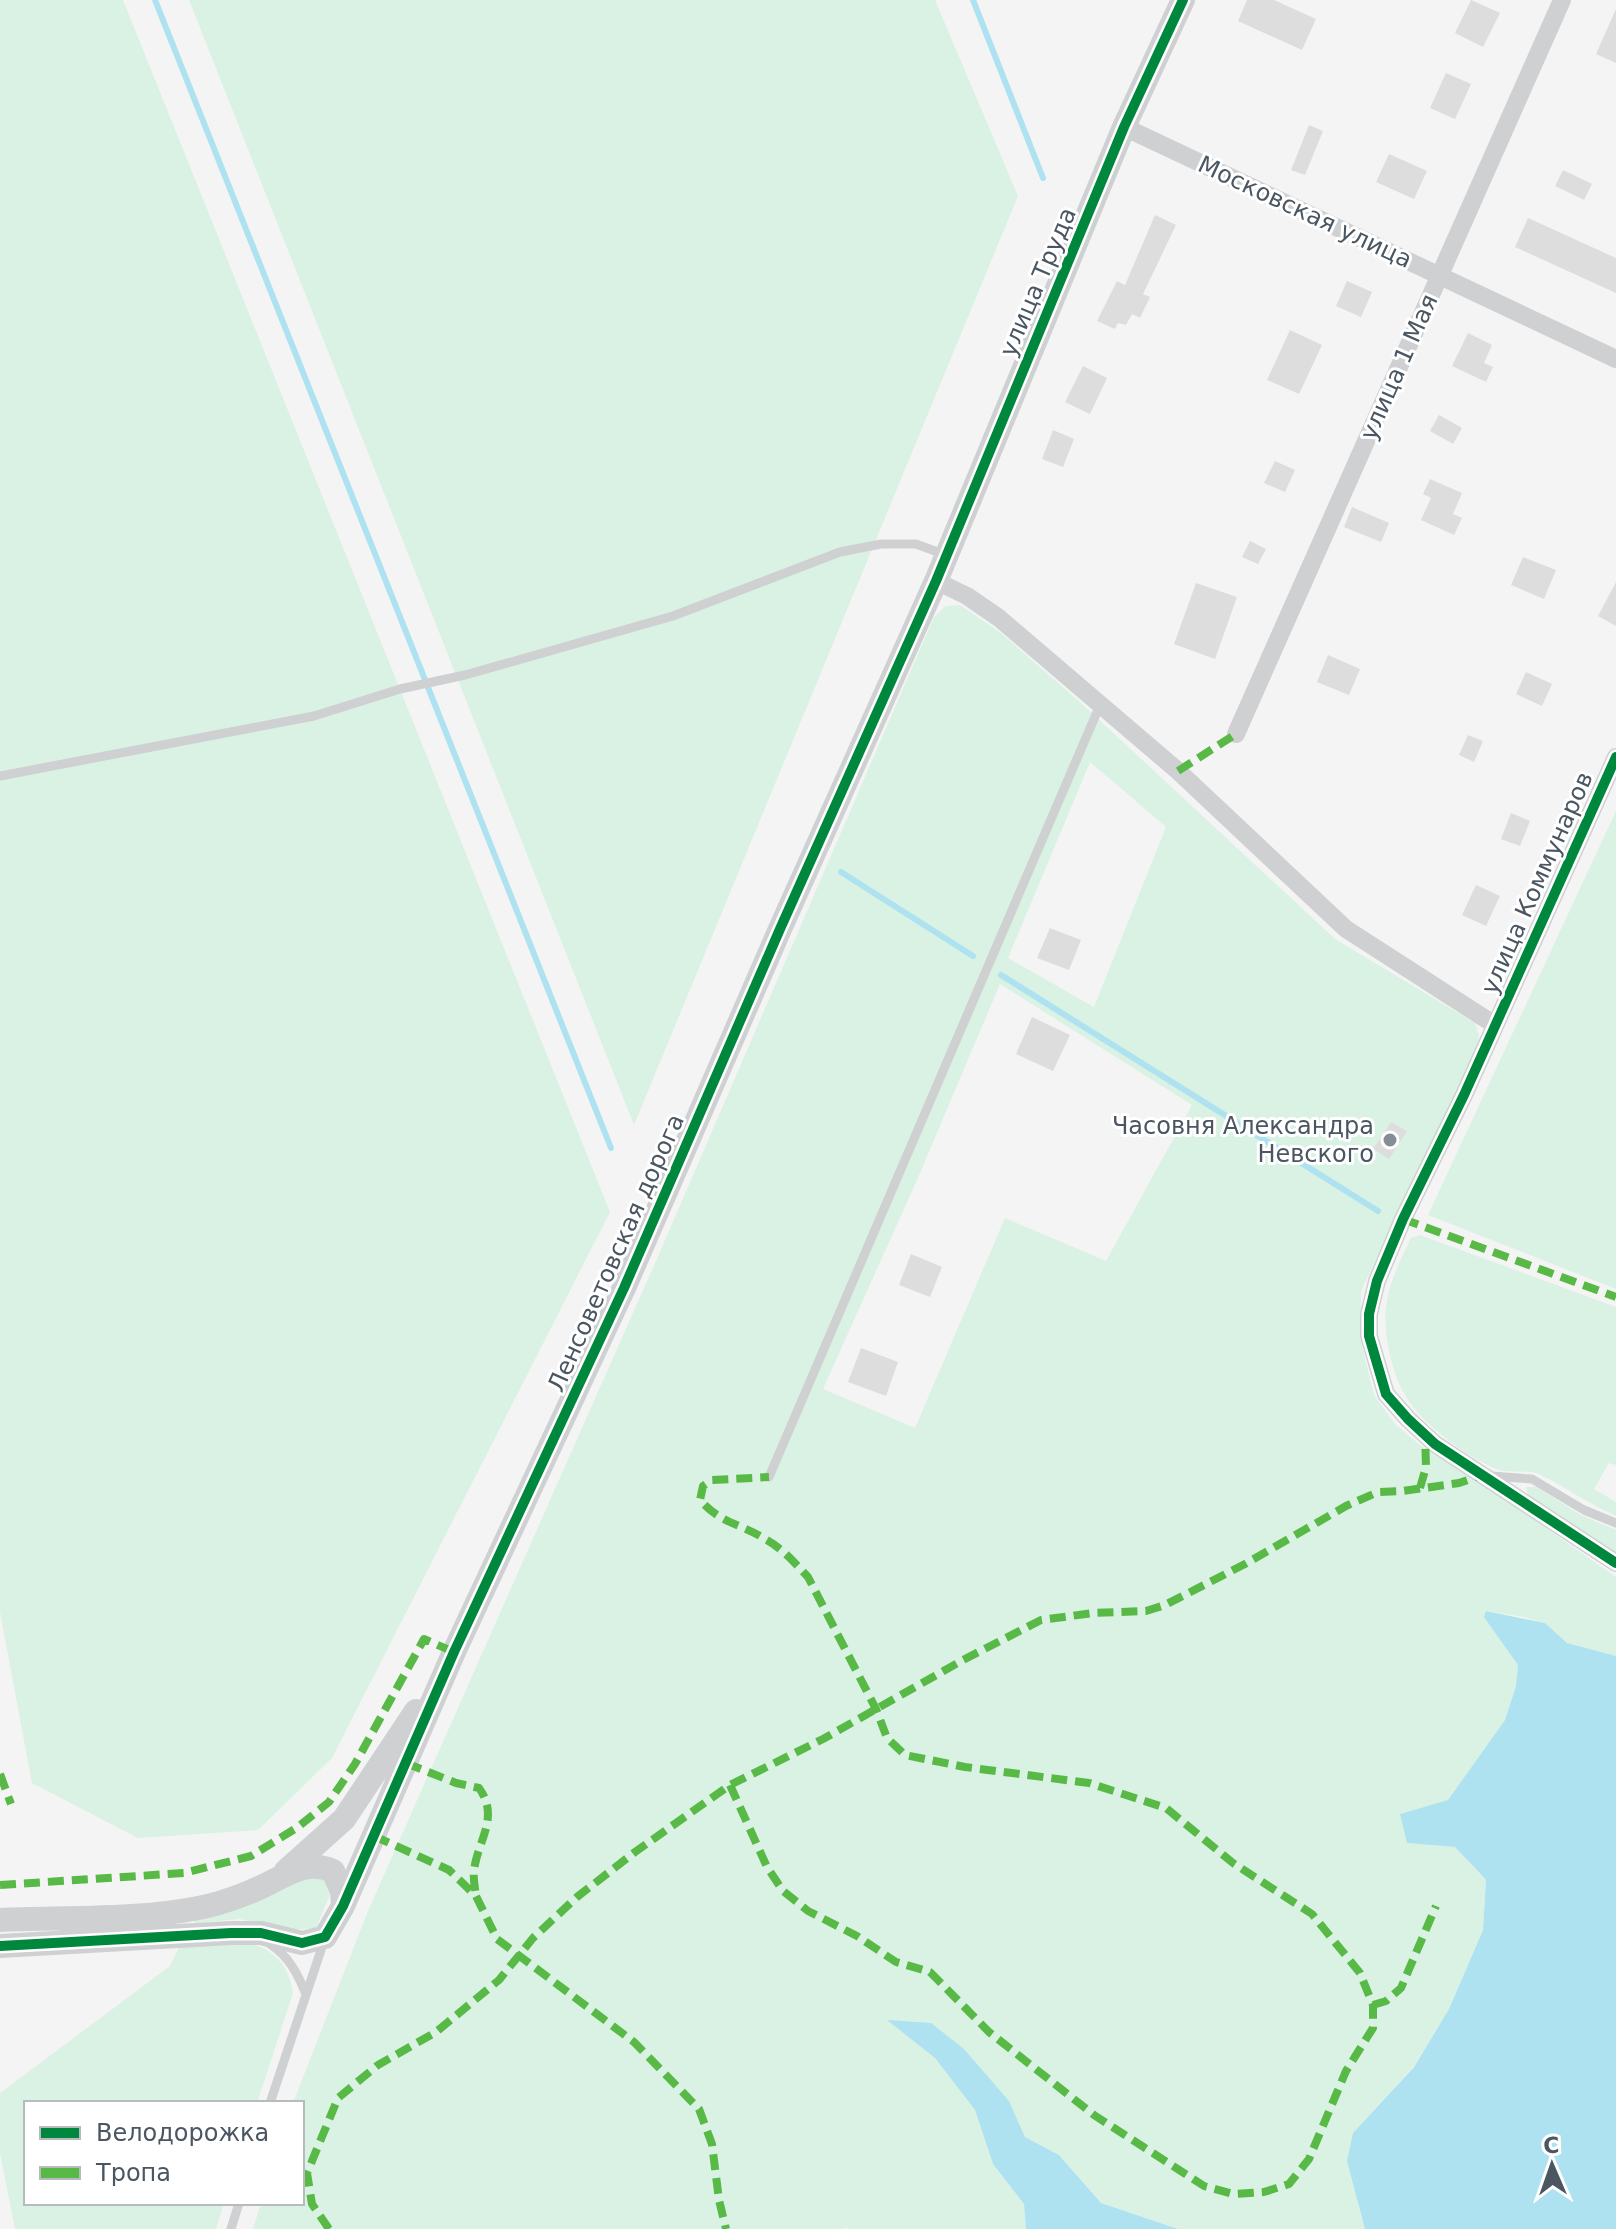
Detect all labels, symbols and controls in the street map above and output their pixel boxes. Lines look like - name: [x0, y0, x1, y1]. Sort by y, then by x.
- street label: Московская улица: [1194, 150, 1416, 274]
- street label: улица Труда: [994, 203, 1082, 361]
- street label: улица 1 Мая: [1354, 290, 1444, 444]
- street label: улица Коммунаров: [1475, 767, 1599, 999]
- street label: Ленсоветовская дорога: [542, 1110, 690, 1396]
- place label: Часовня Александра Невского: [1112, 1112, 1374, 1168]
- marker: Часовня Александра Невского: [1381, 1131, 1399, 1149]
- legend: [24, 2101, 304, 2205]
- text: Велодорожка: [96, 2119, 269, 2147]
- north arrow: [1512, 2125, 1592, 2205]
- text: С: [1543, 2133, 1560, 2158]
- text: Тропа: [95, 2159, 171, 2187]

